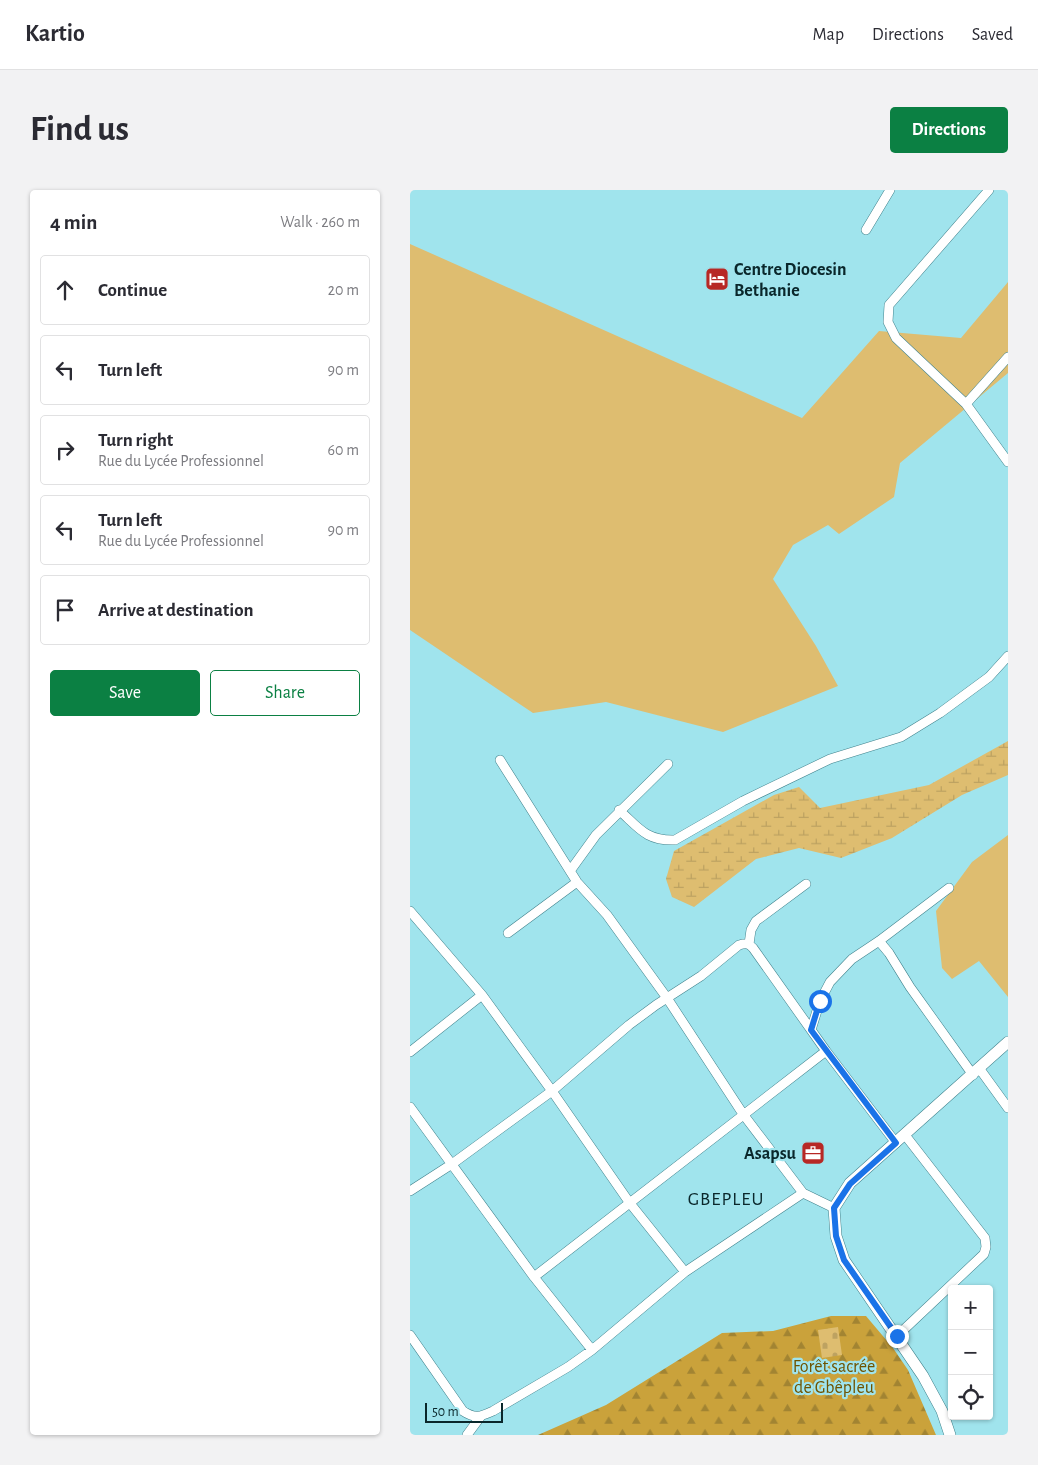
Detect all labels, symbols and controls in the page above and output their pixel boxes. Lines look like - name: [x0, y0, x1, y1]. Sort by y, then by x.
- text: Kartio: [25, 22, 85, 46]
- text: Map: [813, 26, 844, 44]
- text: Directions: [872, 26, 944, 44]
- text: Saved: [972, 26, 1013, 44]
- button: Directions: [890, 107, 1008, 153]
- text: Find us: [30, 112, 129, 147]
- text: 4 min: [50, 212, 97, 233]
- text: Walk · 260 m: [280, 214, 360, 230]
- place label: Centre Diocesin Bethanie: [734, 261, 847, 300]
- hotel icon: Centre Diocesin Bethanie: [704, 266, 730, 292]
- icon: ahead: [51, 276, 79, 304]
- text: Continue: [98, 281, 167, 300]
- text: 20 m: [328, 282, 359, 298]
- icon: left: [51, 356, 79, 384]
- text: Turn left: [98, 361, 162, 380]
- text: 90 m: [328, 362, 359, 378]
- text: Turn right: [98, 431, 173, 450]
- icon: right: [51, 436, 79, 464]
- text: 60 m: [328, 442, 359, 458]
- text: Rue du Lycée Professionnel: [98, 453, 264, 469]
- text: Turn left: [98, 511, 162, 530]
- icon: left: [51, 516, 79, 544]
- text: 90 m: [328, 522, 359, 538]
- text: Rue du Lycée Professionnel: [98, 533, 264, 549]
- icon: arrive: [51, 596, 79, 624]
- text: Arrive at destination: [98, 601, 254, 620]
- button: Save: [50, 670, 200, 716]
- button: Share: [210, 670, 360, 716]
- route start: [809, 990, 832, 1013]
- office icon: Asapsu: [800, 1140, 826, 1166]
- place label: Asapsu: [744, 1145, 797, 1163]
- district label: GBEPLEU: [688, 1190, 764, 1209]
- map controls: [948, 1285, 993, 1420]
- button: +: [948, 1285, 993, 1330]
- route end: [886, 1325, 909, 1348]
- button: −: [948, 1330, 993, 1375]
- park label: Forêt sacrée de Gbêpleu: [793, 1358, 875, 1397]
- button: locate: [948, 1375, 993, 1420]
- scale bar: [425, 1400, 502, 1423]
- text: 50 m: [432, 1405, 459, 1419]

